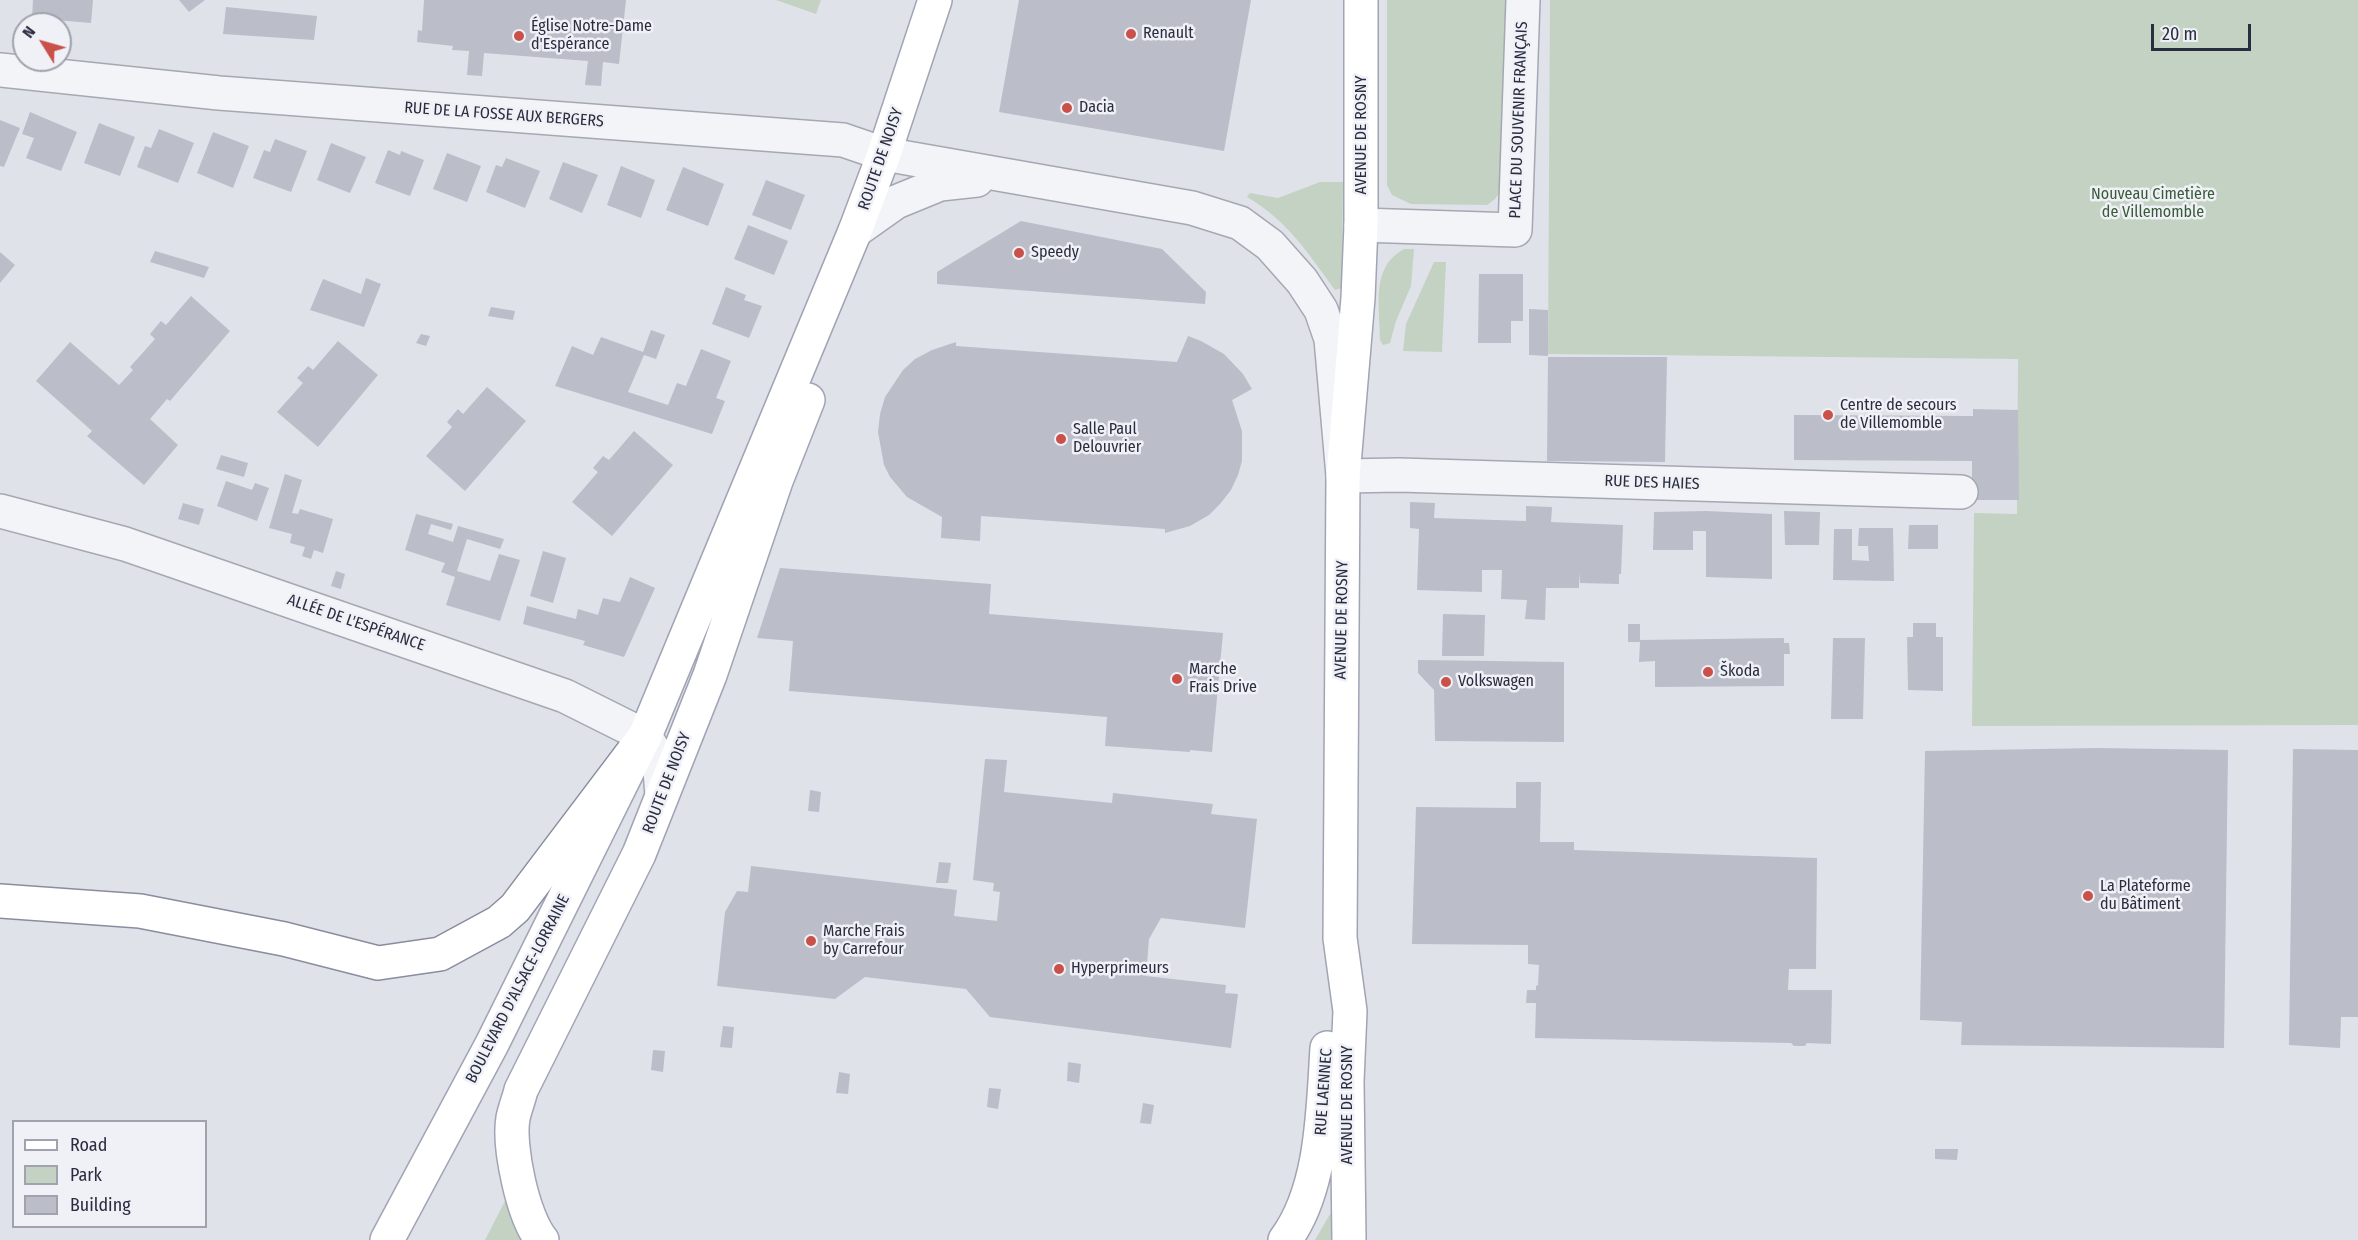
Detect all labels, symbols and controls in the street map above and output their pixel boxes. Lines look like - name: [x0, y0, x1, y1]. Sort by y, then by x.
- north arrow: [12, 12, 72, 72]
- scale bar: [2154, 12, 2254, 50]
- place label: Église Notre-Dame d'Espérance: [531, 17, 652, 55]
- street label: PLACE DU SOUVENIR FRANÇAIS: [1506, 21, 1532, 219]
- text: N: [18, 23, 39, 42]
- text: 20 m: [2162, 23, 2197, 45]
- place label: Renault: [1143, 24, 1193, 44]
- marker: Renault: [1124, 27, 1138, 41]
- marker: Église Notre-Dame d'Espérance: [512, 29, 526, 43]
- street label: AVENUE DE ROSNY: [1352, 75, 1372, 195]
- street label: RUE DE LA FOSSE AUX BERGERS: [404, 98, 604, 132]
- place label: Dacia: [1079, 98, 1115, 118]
- marker: Dacia: [1060, 101, 1074, 115]
- street label: ROUTE DE NOISY: [855, 105, 907, 213]
- park label: Nouveau Cimetière de Villemomble: [2091, 185, 2215, 223]
- place label: Speedy: [1031, 243, 1079, 263]
- marker: Speedy: [1012, 246, 1026, 260]
- place label: Centre de secours de Villemomble: [1840, 396, 1957, 434]
- marker: Centre de secours de Villemomble: [1821, 408, 1835, 422]
- place label: Salle Paul Delouvrier: [1073, 420, 1141, 458]
- marker: Salle Paul Delouvrier: [1054, 432, 1068, 446]
- street label: RUE DES HAIES: [1604, 472, 1700, 494]
- street label: AVENUE DE ROSNY: [1331, 560, 1353, 680]
- street label: ALLÉE DE L'ESPÉRANCE: [285, 590, 427, 656]
- place label: Marche Frais Drive: [1189, 660, 1257, 698]
- place label: Škoda: [1720, 662, 1760, 682]
- marker: Škoda: [1701, 665, 1715, 679]
- marker: Marche Frais Drive: [1170, 672, 1184, 686]
- place label: Volkswagen: [1458, 672, 1534, 692]
- marker: Volkswagen: [1439, 675, 1453, 689]
- street label: ROUTE DE NOISY: [639, 730, 695, 836]
- place label: La Plateforme du Bâtiment: [2100, 877, 2191, 915]
- marker: La Plateforme du Bâtiment: [2081, 889, 2095, 903]
- street label: BOULEVARD D'ALSACE-LORRAINE: [462, 891, 574, 1087]
- place label: Marche Frais by Carrefour: [823, 922, 905, 960]
- marker: Marche Frais by Carrefour: [804, 934, 818, 948]
- place label: Hyperprimeurs: [1071, 959, 1169, 979]
- marker: Hyperprimeurs: [1052, 962, 1066, 976]
- street label: AVENUE DE ROSNY: [1338, 1045, 1358, 1165]
- street label: RUE LAENNEC: [1311, 1048, 1337, 1136]
- legend: [12, 1120, 207, 1228]
- text: Road: [70, 1134, 107, 1156]
- text: Park: [70, 1164, 102, 1186]
- text: Building: [70, 1194, 131, 1216]

